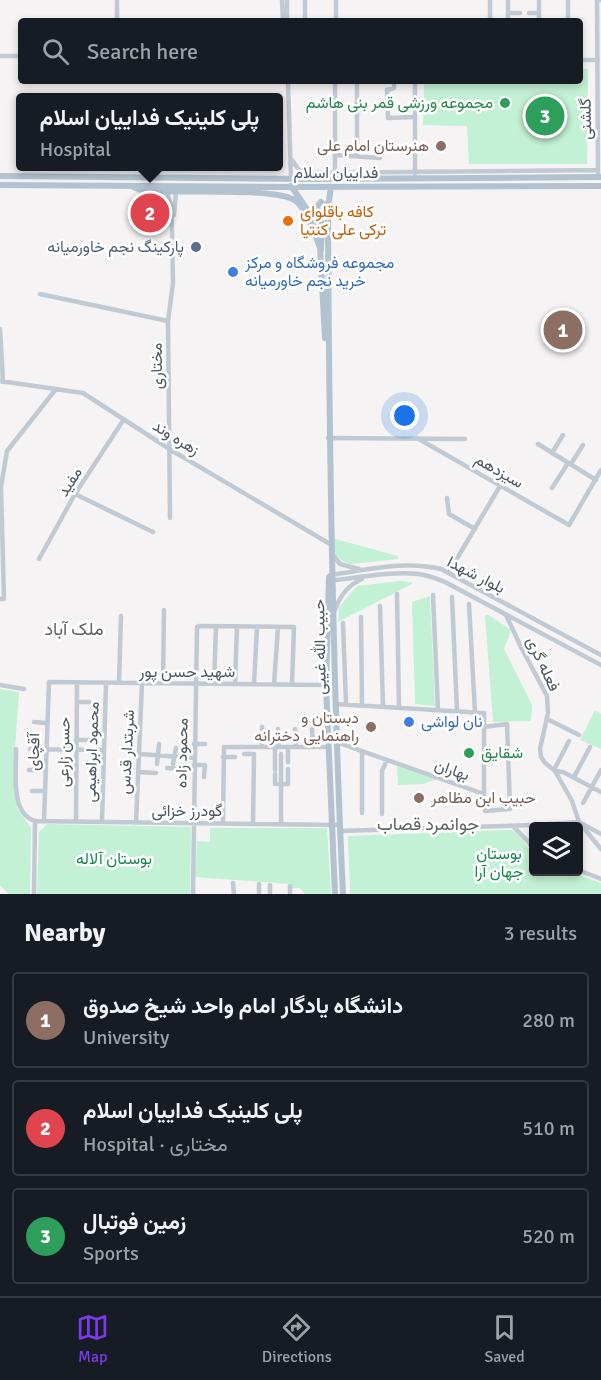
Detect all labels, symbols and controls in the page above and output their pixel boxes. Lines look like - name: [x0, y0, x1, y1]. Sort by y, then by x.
- search box: [18, 18, 583, 84]
- icon: search: [39, 35, 72, 68]
- text: Search here: [87, 38, 198, 65]
- popup: [16, 93, 283, 171]
- place label: مجموعه ورزشی قمر بنی هاشم: [306, 93, 493, 113]
- pin: 3: [526, 94, 564, 138]
- marker: مجموعه ورزشی قمر بنی هاشم: [498, 96, 512, 110]
- street label: گلشنی: [576, 98, 596, 140]
- text: پلی کلینیک فداییان اسلام: [40, 104, 259, 131]
- place label: هنرستان امام علی: [317, 136, 429, 156]
- text: Hospital: [40, 137, 111, 162]
- marker: هنرستان امام علی: [434, 139, 448, 153]
- street label: فداییان اسلام: [294, 163, 378, 183]
- pin: 2: [130, 190, 170, 236]
- place label: کافه باقلوای ترکی علی کنتیا: [300, 202, 386, 240]
- marker: کافه باقلوای ترکی علی کنتیا: [281, 214, 295, 228]
- place label: پارکینگ نجم خاورمیانه: [47, 237, 184, 258]
- marker: پارکینگ نجم خاورمیانه: [189, 240, 203, 254]
- place label: مجموعه فروشگاه و مرکز خرید نجم خاورمیانه: [244, 253, 394, 291]
- marker: مجموعه فروشگاه و مرکز خرید نجم خاورمیانه: [226, 265, 240, 279]
- pin: 1: [544, 308, 582, 352]
- street label: مختاری: [147, 343, 167, 389]
- your location: [390, 401, 419, 430]
- street label: زهره وند: [149, 416, 203, 460]
- street label: سیزدهم: [471, 449, 527, 493]
- street label: مفید: [53, 464, 87, 500]
- street label: بلوار شهدا: [444, 552, 508, 598]
- street label: حبیب الله غیبی: [309, 599, 331, 695]
- district label: ملک آباد: [44, 618, 104, 640]
- street label: فعله گری: [522, 634, 564, 694]
- street label: شهید حسن پور: [138, 662, 235, 683]
- street label: محمود ابراهیمی: [80, 701, 104, 803]
- place label: دبستان و راهنمایی دخترانه: [254, 708, 359, 746]
- street label: شربتدار قدس: [115, 709, 139, 795]
- place label: نان لواشی: [421, 712, 483, 732]
- marker: نان لواشی: [402, 715, 416, 729]
- street label: حسن زارعی: [53, 716, 75, 787]
- street label: محمود زاده: [171, 718, 193, 788]
- marker: دبستان و راهنمایی دخترانه: [364, 720, 378, 734]
- street label: آقچای: [24, 732, 45, 771]
- place label: شقایق: [481, 743, 523, 763]
- marker: شقایق: [462, 746, 476, 760]
- street label: بهاران: [432, 755, 472, 785]
- place label: حبیب ابن مظاهر: [430, 788, 536, 808]
- marker: حبیب ابن مظاهر: [412, 791, 426, 805]
- street label: گودرز خزائی: [152, 801, 222, 821]
- district label: جوانمرد قصاب: [377, 813, 479, 835]
- map controls: [529, 822, 583, 876]
- button: layers: [529, 822, 583, 876]
- park label: بوستان جهان آرا: [474, 844, 524, 882]
- park label: بوستان آلاله: [76, 849, 152, 869]
- text: Nearby: [24, 917, 105, 949]
- text: 3 results: [504, 921, 577, 946]
- text: دانشگاه یادگار امام واحد شیخ صدوق: [83, 992, 403, 1019]
- text: 1: [40, 1008, 51, 1033]
- text: 280 m: [522, 1008, 575, 1033]
- text: University: [83, 1025, 169, 1050]
- text: پلی کلینیک فداییان اسلام: [83, 1097, 303, 1124]
- text: 2: [40, 1116, 51, 1141]
- text: 510 m: [522, 1116, 575, 1141]
- text: Hospital · مختاری: [83, 1132, 228, 1157]
- text: زمین فوتبال: [83, 1208, 186, 1235]
- text: 3: [40, 1224, 51, 1249]
- text: 520 m: [522, 1224, 575, 1249]
- text: Sports: [83, 1241, 139, 1266]
- tab: Map: [76, 1311, 109, 1367]
- tab: Directions: [262, 1311, 332, 1367]
- tab: Saved: [484, 1311, 525, 1367]

